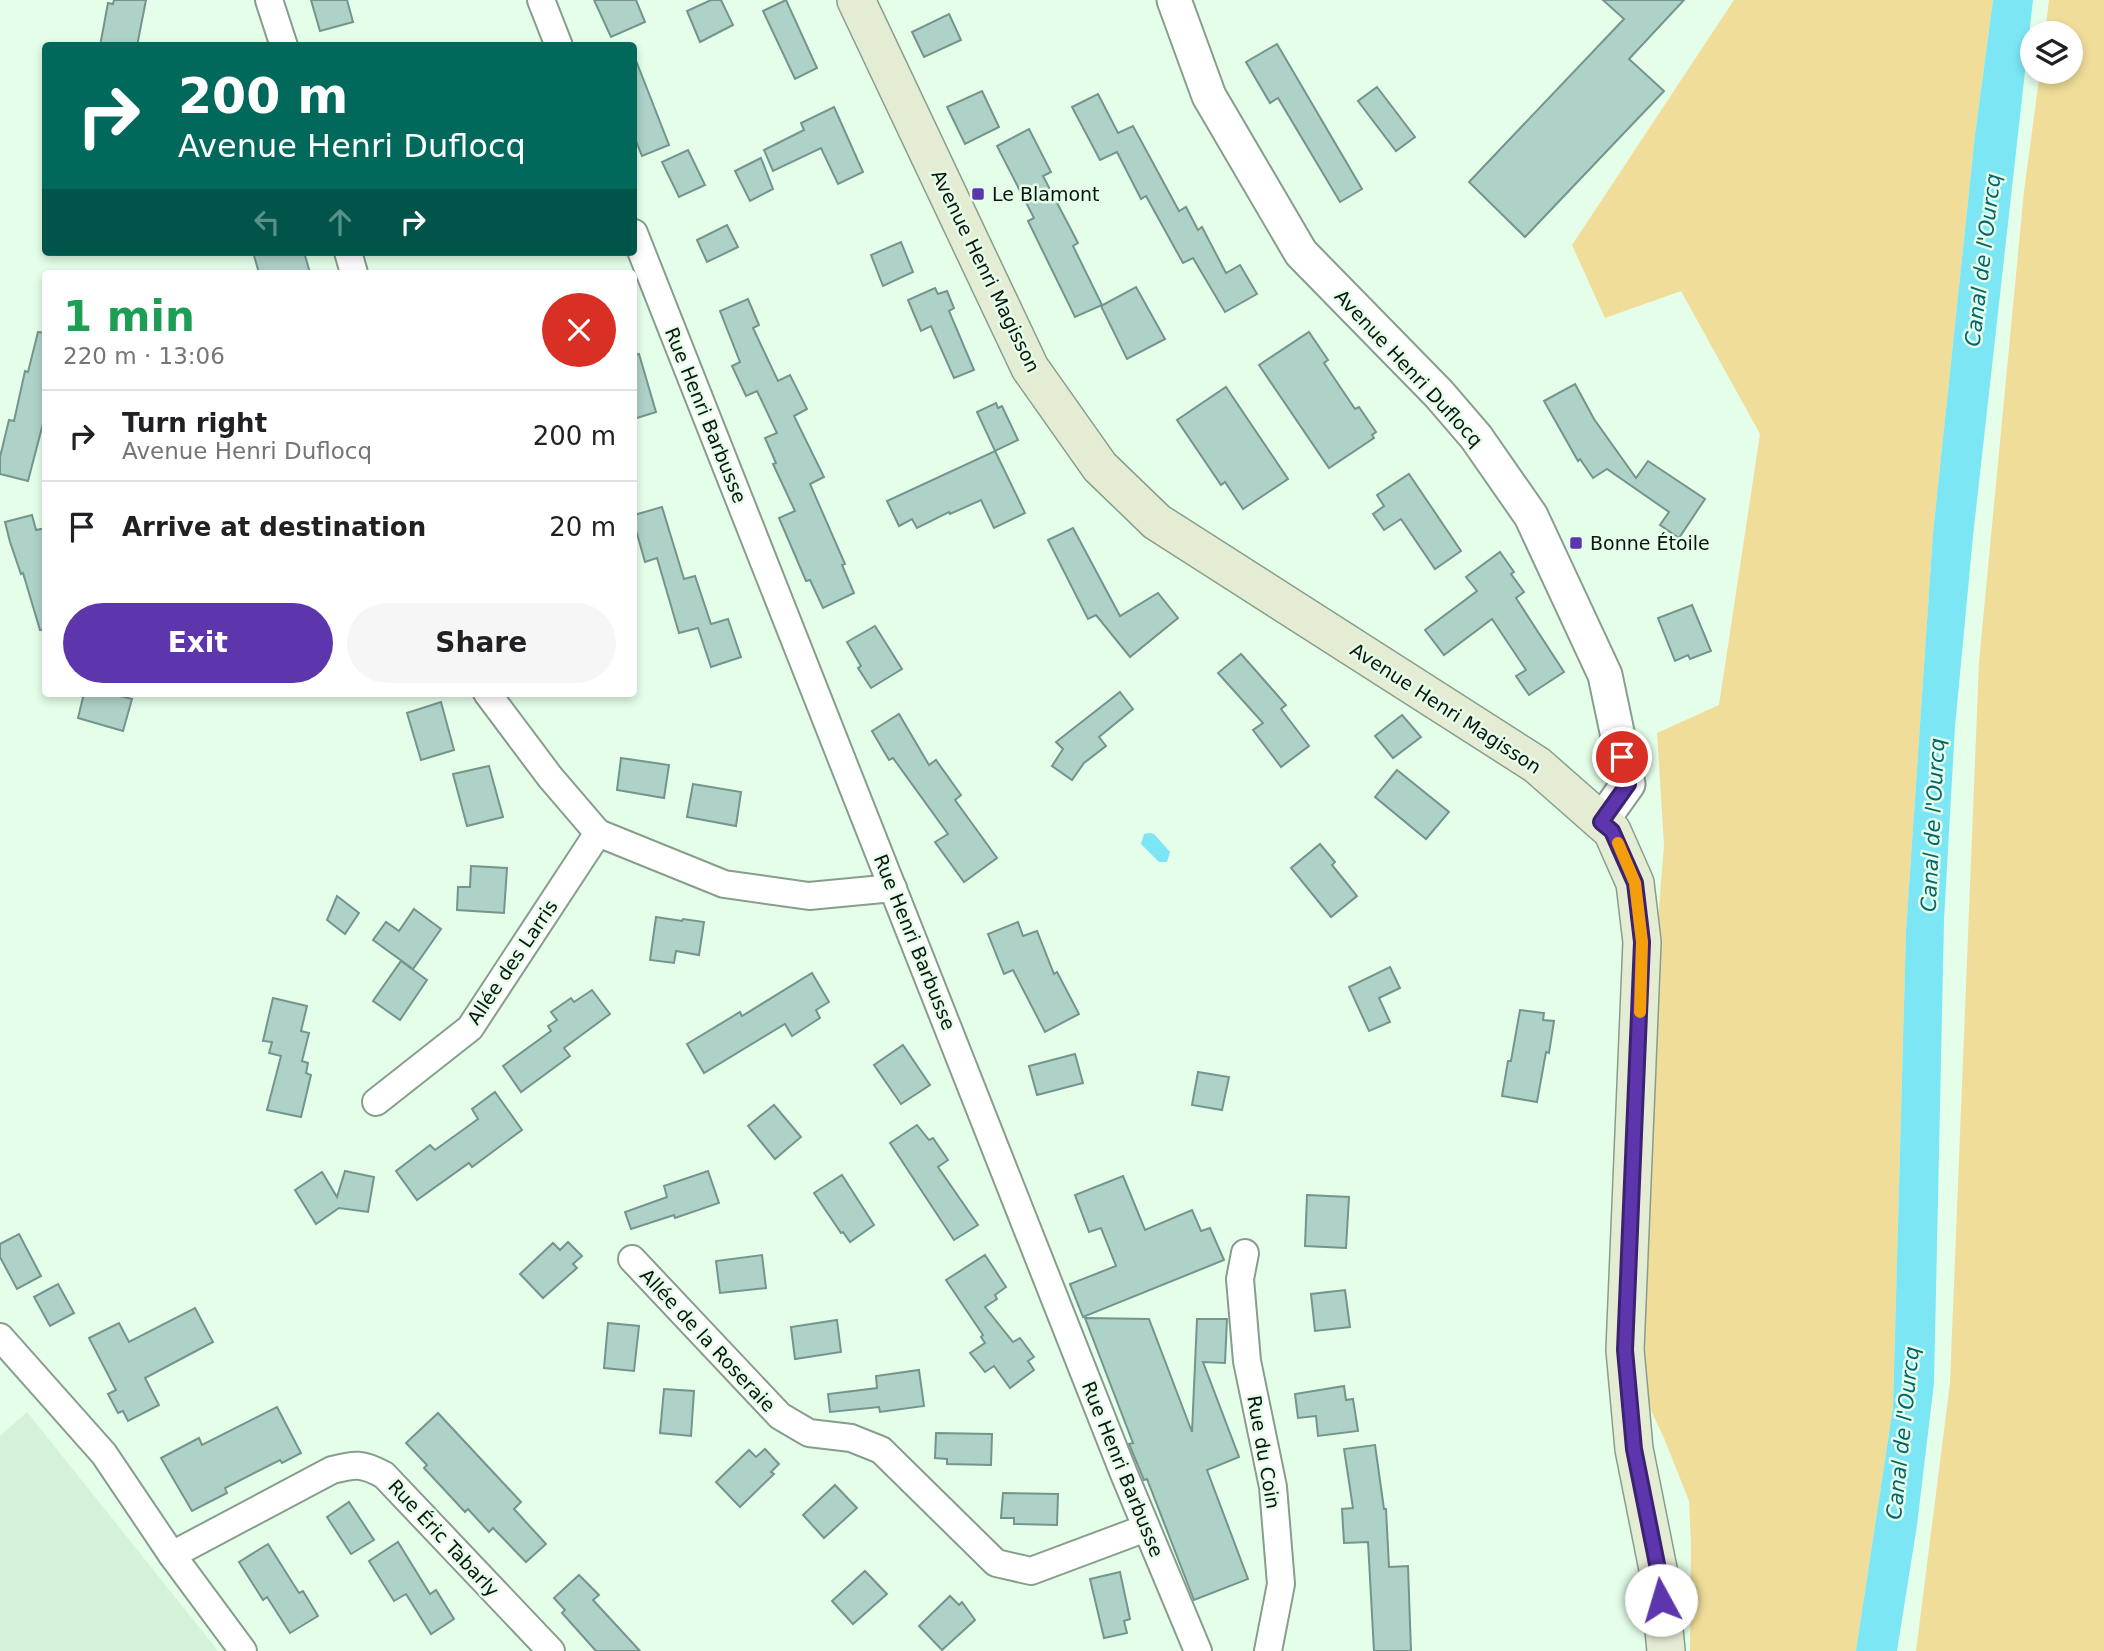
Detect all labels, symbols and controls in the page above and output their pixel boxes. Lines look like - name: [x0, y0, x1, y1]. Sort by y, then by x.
- map controls: [2020, 21, 2083, 84]
- button: layers: [2020, 21, 2083, 84]
- text: 200 m: [178, 68, 348, 125]
- icon: right: [63, 70, 154, 161]
- text: Avenue Henri Duflocq: [178, 127, 526, 165]
- street label: Avenue Henri Magisson: [927, 166, 1045, 376]
- water label: Canal de l'Ourcq: [1960, 172, 2006, 348]
- place label: Le Blamont: [992, 183, 1100, 205]
- marker: Le Blamont: [970, 186, 986, 202]
- icon: left: [248, 203, 286, 241]
- icon: ahead: [321, 203, 359, 241]
- icon: right: [394, 203, 432, 241]
- street label: Avenue Henri Duflocq: [1331, 285, 1487, 451]
- text: 1 min: [63, 292, 195, 341]
- button: close: [542, 293, 616, 367]
- street label: Rue Henri Barbusse: [661, 324, 751, 506]
- text: 220 m · 13:06: [63, 343, 225, 369]
- text: Turn right: [122, 408, 267, 438]
- icon: right: [63, 417, 101, 455]
- text: 200 m: [533, 421, 616, 451]
- text: Avenue Henri Duflocq: [122, 438, 372, 464]
- icon: arrive: [63, 508, 101, 546]
- text: Arrive at destination: [122, 512, 426, 542]
- text: 20 m: [549, 512, 616, 542]
- place label: Bonne Étoile: [1590, 532, 1710, 554]
- marker: Bonne Étoile: [1568, 535, 1584, 551]
- button: Exit: [63, 603, 333, 683]
- button: Share: [347, 603, 616, 683]
- street label: Avenue Henri Magisson: [1347, 638, 1545, 778]
- pin: [1592, 727, 1652, 787]
- water label: Canal de l'Ourcq: [1916, 737, 1950, 913]
- icon: arrive: [1603, 738, 1641, 776]
- street label: Rue Henri Barbusse: [870, 851, 960, 1033]
- street label: Allée des Larris: [462, 896, 562, 1028]
- street label: Allée de la Roseraie: [636, 1264, 780, 1416]
- water label: Canal de l'Ourcq: [1882, 1345, 1924, 1521]
- street label: Rue Henri Barbusse: [1078, 1378, 1168, 1560]
- street label: Rue du Coin: [1243, 1394, 1285, 1510]
- street label: Rue Éric Tabarly: [384, 1475, 504, 1601]
- position arrow: [1624, 1563, 1698, 1637]

